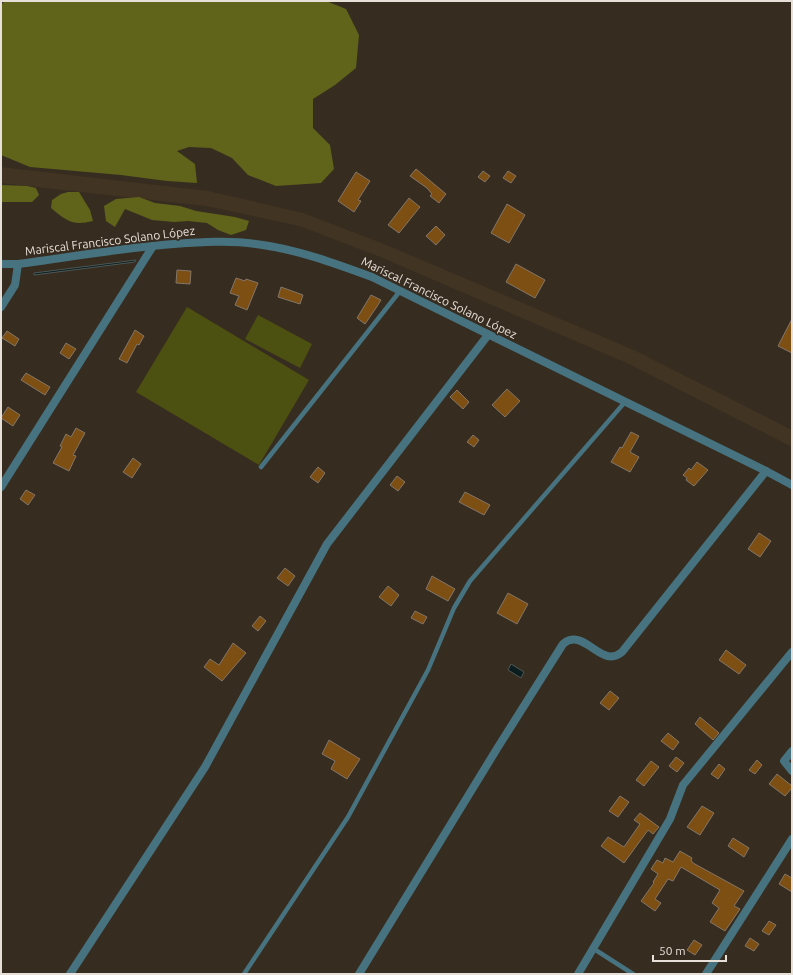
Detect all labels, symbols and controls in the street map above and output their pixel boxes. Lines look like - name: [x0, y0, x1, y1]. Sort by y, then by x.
- street label: Mariscal Francisco Solano López: [24, 224, 196, 257]
- street label: Mariscal Francisco Solano López: [359, 254, 519, 341]
- scale bar: [653, 937, 726, 963]
- text: 50 m: [659, 944, 686, 957]

